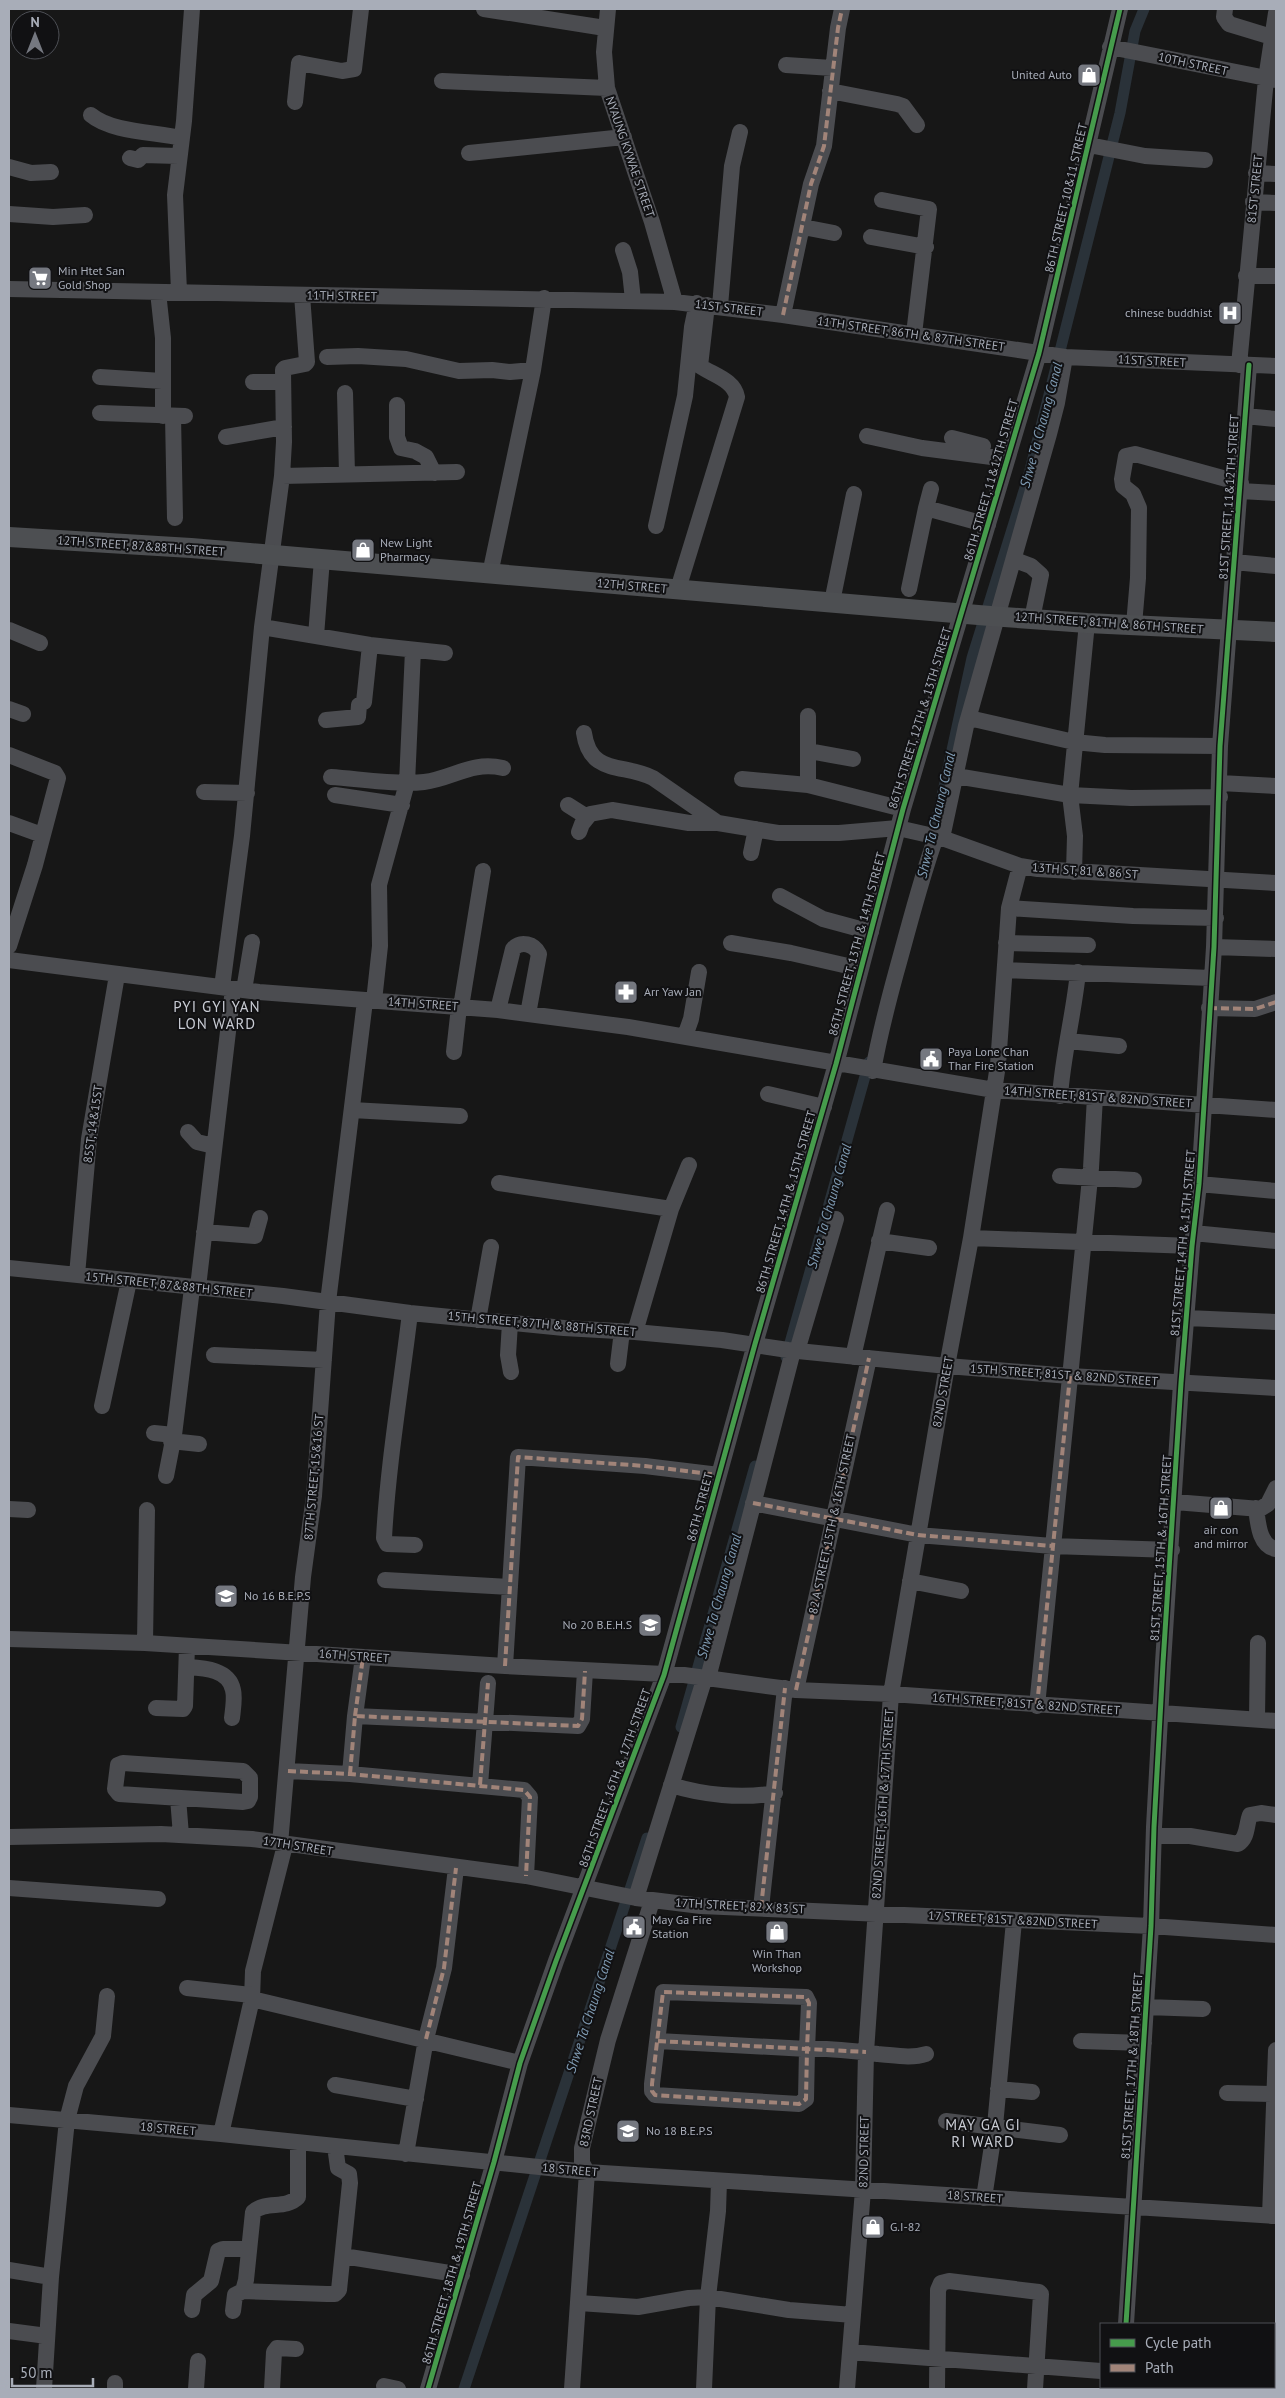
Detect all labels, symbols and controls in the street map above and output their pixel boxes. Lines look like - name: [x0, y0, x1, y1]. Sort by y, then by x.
- north arrow: [10, 10, 60, 60]
- text: N: [30, 13, 40, 31]
- street label: 10TH STREET: [1157, 49, 1230, 78]
- shop icon: United Auto: [1076, 62, 1102, 88]
- place label: United Auto: [1011, 67, 1072, 82]
- street label: NYAUNG KYWAE STREET: [603, 94, 658, 220]
- street label: 86TH STREET, 10&11 STREET: [1041, 121, 1090, 274]
- street label: 81ST STREET: [1243, 154, 1266, 224]
- place label: Min Htet San Gold Shop: [58, 263, 125, 292]
- supermarket icon: Min Htet San Gold Shop: [27, 265, 53, 291]
- street label: 11TH STREET: [307, 287, 378, 304]
- street label: 11ST STREET: [694, 296, 764, 319]
- hospital icon: chinese buddhist: [1217, 300, 1243, 326]
- place label: chinese buddhist: [1125, 305, 1212, 320]
- street label: 11TH STREET, 86TH & 87TH STREET: [816, 313, 1006, 354]
- street label: 11ST STREET: [1117, 351, 1187, 370]
- water label: Shwe Ta Chaung Canal: [1016, 360, 1066, 490]
- street label: 86TH STREET, 11&12TH STREET: [960, 397, 1021, 563]
- street label: 81ST STREET, 11&12TH STREET: [1215, 413, 1242, 580]
- street label: 12TH STREET, 87&88TH STREET: [57, 532, 226, 559]
- place label: New Light Pharmacy: [380, 535, 432, 564]
- shop icon: New Light Pharmacy: [350, 537, 376, 563]
- street label: 12TH STREET: [596, 575, 668, 596]
- street label: 12TH STREET, 81TH & 86TH STREET: [1014, 608, 1204, 637]
- street label: 86TH STREET, 12TH & 13TH STREET: [885, 625, 954, 810]
- water label: Shwe Ta Chaung Canal: [913, 750, 959, 880]
- street label: 86TH STREET, 13TH & 14TH STREET: [825, 850, 888, 1037]
- street label: 13TH ST, 81 & 86 ST: [1031, 859, 1139, 882]
- pharmacy icon: Arr Yaw Jan: [613, 979, 639, 1005]
- place label: Arr Yaw Jan: [644, 984, 702, 999]
- street label: 14TH STREET: [387, 994, 459, 1013]
- district label: PYI GYI YAN LON WARD: [173, 997, 261, 1033]
- place label: Paya Lone Chan Thar Fire Station: [948, 1044, 1034, 1073]
- public building icon: Paya Lone Chan Thar Fire Station: [918, 1046, 944, 1072]
- street label: 14TH STREET, 81ST & 82ND STREET: [1004, 1082, 1193, 1111]
- street label: 85ST, 14&15ST: [80, 1084, 105, 1164]
- street label: 86TH STREET, 14TH & 15TH STREET: [752, 1109, 819, 1295]
- water label: Shwe Ta Chaung Canal: [803, 1141, 856, 1271]
- street label: 81ST STREET, 14TH & 15TH STREET: [1167, 1149, 1198, 1337]
- street label: 15TH STREET, 87&88TH STREET: [85, 1268, 254, 1301]
- street label: 15TH STREET, 87TH & 88TH STREET: [447, 1308, 637, 1339]
- street label: 82ND STREET: [929, 1355, 956, 1429]
- street label: 15TH STREET, 81ST & 82ND STREET: [970, 1360, 1159, 1389]
- street label: 87TH STREET, 15&16 ST: [301, 1413, 327, 1541]
- street label: 82 A STREET, 15TH & 16TH STREET: [805, 1432, 858, 1615]
- street label: 81ST STREET, 15TH & 16TH STREET: [1146, 1454, 1175, 1642]
- street label: 86TH STREET: [683, 1470, 716, 1543]
- shop icon: air con and mirror: [1208, 1495, 1234, 1521]
- place label: air con and mirror: [1194, 1522, 1248, 1551]
- water label: Shwe Ta Chaung Canal: [693, 1531, 746, 1661]
- school or university icon: No 16 B.E.P.S: [213, 1583, 239, 1609]
- place label: No 16 B.E.P.S: [244, 1588, 311, 1603]
- school or university icon: No 20 B.E.H.S: [637, 1612, 663, 1638]
- place label: No 20 B.E.H.S: [562, 1617, 632, 1632]
- street label: 16TH STREET: [318, 1646, 390, 1665]
- street label: 86TH STREET, 16TH & 17TH STREET: [575, 1686, 654, 1869]
- street label: 16TH STREET, 81ST & 82ND STREET: [932, 1689, 1121, 1718]
- street label: 82ND STREET, 16TH & 17TH STREET: [868, 1708, 897, 1899]
- street label: 17TH STREET: [262, 1833, 334, 1858]
- street label: 17TH STREET, 82 X 83 ST: [675, 1895, 806, 1916]
- street label: 17 STREET, 81ST &82ND STREET: [928, 1908, 1098, 1931]
- place label: May Ga Fire Station: [652, 1912, 712, 1941]
- public building icon: May Ga Fire Station: [621, 1914, 647, 1940]
- shop icon: Win Than Workshop: [764, 1919, 790, 1945]
- place label: Win Than Workshop: [752, 1946, 802, 1975]
- water label: Shwe Ta Chaung Canal: [561, 1947, 619, 2075]
- street label: 81ST STREET, 17TH & 18TH STREET: [1117, 1972, 1146, 2160]
- street label: 83RD STREET: [576, 2075, 605, 2148]
- district label: MAY GA GI RI WARD: [945, 2115, 1021, 2151]
- street label: 82ND STREET: [855, 2116, 872, 2188]
- school or university icon: No 18 B.E.P.S: [615, 2118, 641, 2144]
- street label: 18 STREET: [140, 2119, 197, 2138]
- place label: No 18 B.E.P.S: [646, 2123, 713, 2138]
- street label: 18 STREET: [542, 2160, 599, 2179]
- street label: 86TH STREET, 18TH & 19TH STREET: [418, 2180, 485, 2366]
- street label: 18 STREET: [947, 2187, 1004, 2206]
- shop icon: G.I-82: [860, 2214, 886, 2240]
- place label: G.I-82: [890, 2219, 921, 2234]
- legend: [1100, 2323, 1275, 2388]
- text: Cycle path: [1145, 2333, 1211, 2352]
- scale bar: [12, 2356, 94, 2388]
- text: Path: [1145, 2358, 1174, 2377]
- text: 50 m: [20, 2363, 53, 2382]

